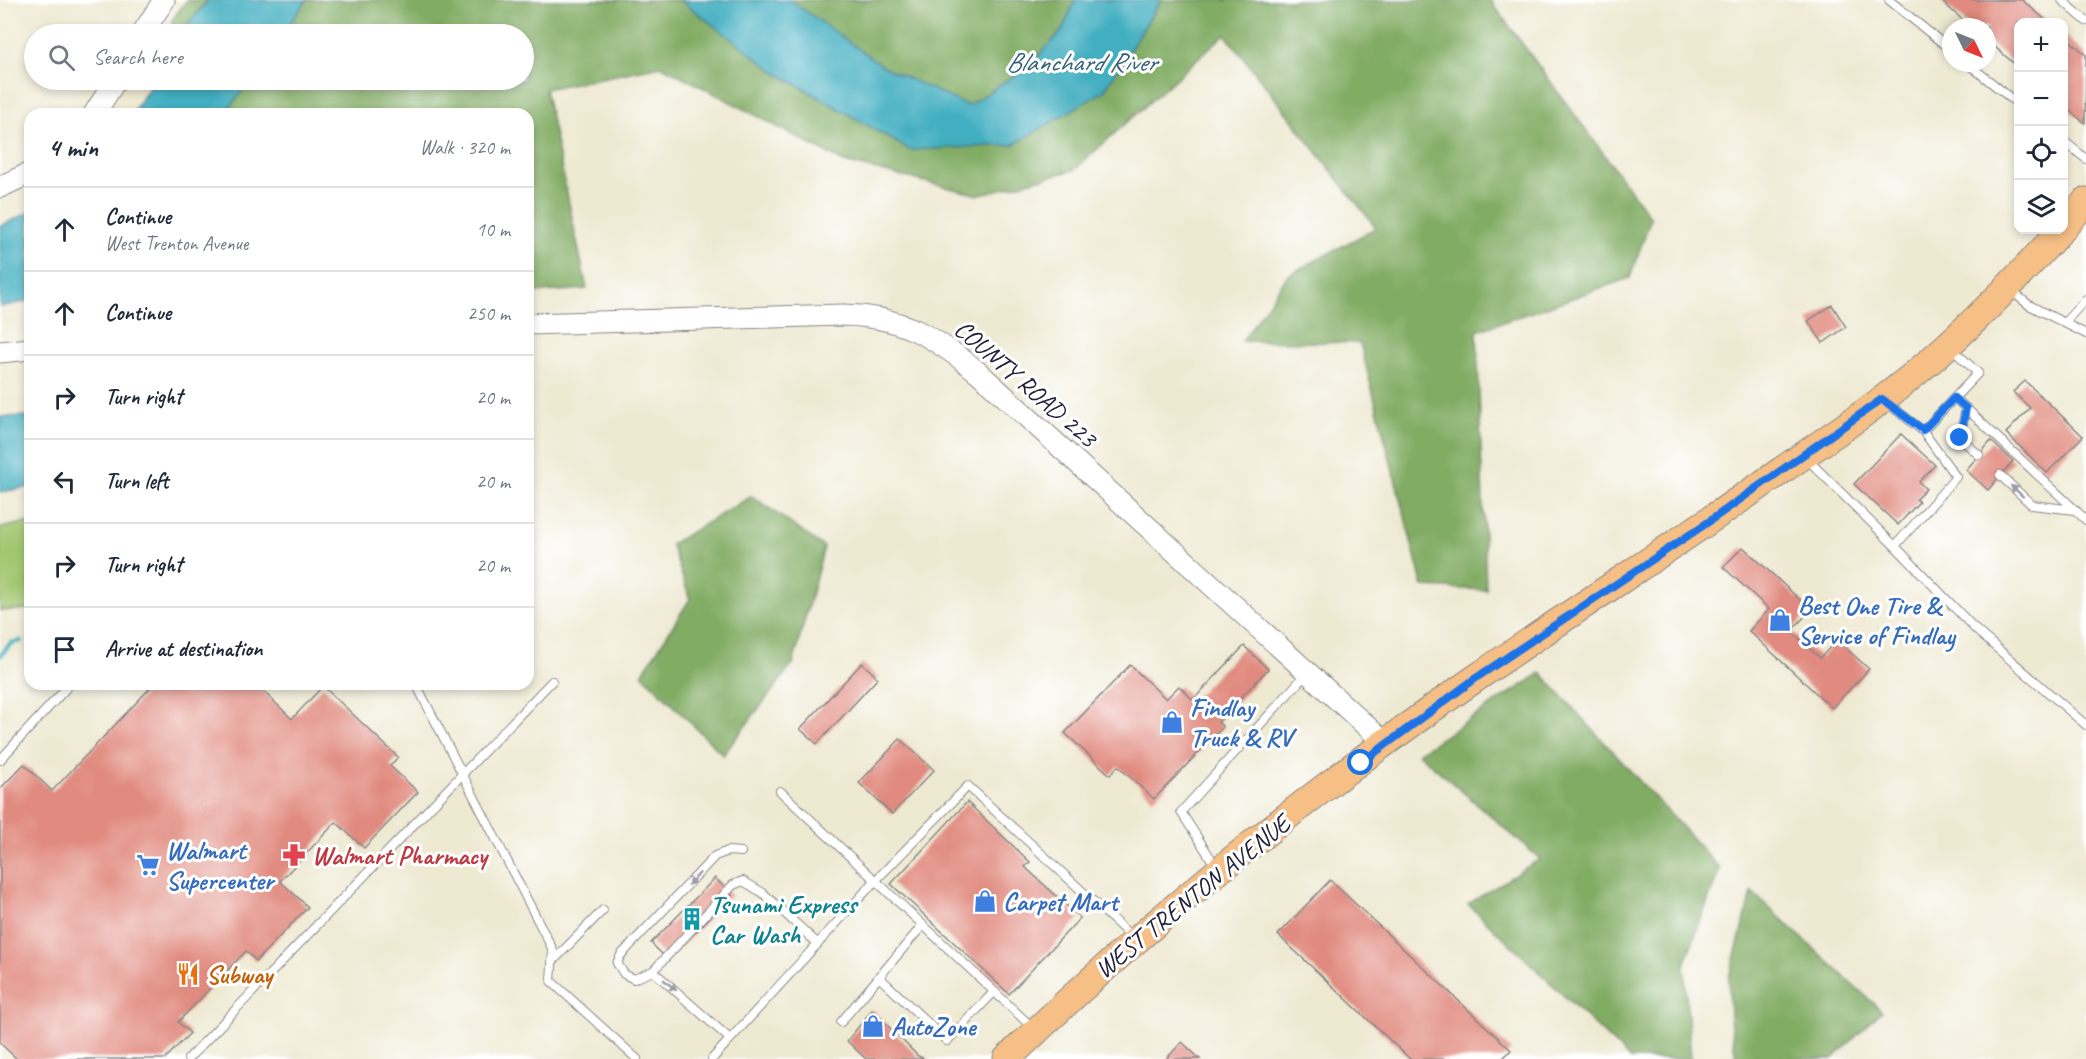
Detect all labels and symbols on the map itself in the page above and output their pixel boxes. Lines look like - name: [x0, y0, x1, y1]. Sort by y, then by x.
- north arrow: [1942, 18, 1996, 72]
- water label: Blanchard River: [1006, 45, 1160, 79]
- street label: COUNTY ROAD 223: [947, 312, 1106, 456]
- route end: [1946, 424, 1972, 450]
- one-way arrow: [2010, 485, 2025, 498]
- place label: Best One Tire & Service of Findlay: [1798, 589, 1957, 652]
- shop icon: Best One Tire & Service of Findlay: [1767, 607, 1793, 633]
- place label: Findlay Truck & RV: [1190, 691, 1298, 754]
- shop icon: Findlay Truck & RV: [1159, 709, 1185, 735]
- route start: [1347, 749, 1373, 775]
- street label: WEST TRENTON AVENUE: [1088, 805, 1299, 985]
- place label: Walmart Supercenter: [166, 834, 276, 897]
- place label: Walmart Pharmacy: [312, 839, 490, 872]
- pharmacy icon: Walmart Pharmacy: [281, 842, 307, 868]
- supermarket icon: Walmart Supercenter: [135, 852, 161, 878]
- one-way arrow: [687, 871, 701, 885]
- place label: Carpet Mart: [1003, 885, 1121, 918]
- place label: Tsunami Express Car Wash: [710, 888, 859, 951]
- shop icon: Carpet Mart: [972, 888, 998, 914]
- building icon: Tsunami Express Car Wash: [679, 906, 705, 932]
- place label: Subway: [206, 958, 275, 991]
- restaurant icon: Subway: [175, 961, 201, 987]
- one-way arrow: [662, 978, 677, 991]
- place label: AutoZone: [891, 1010, 978, 1043]
- shop icon: AutoZone: [860, 1013, 886, 1039]

